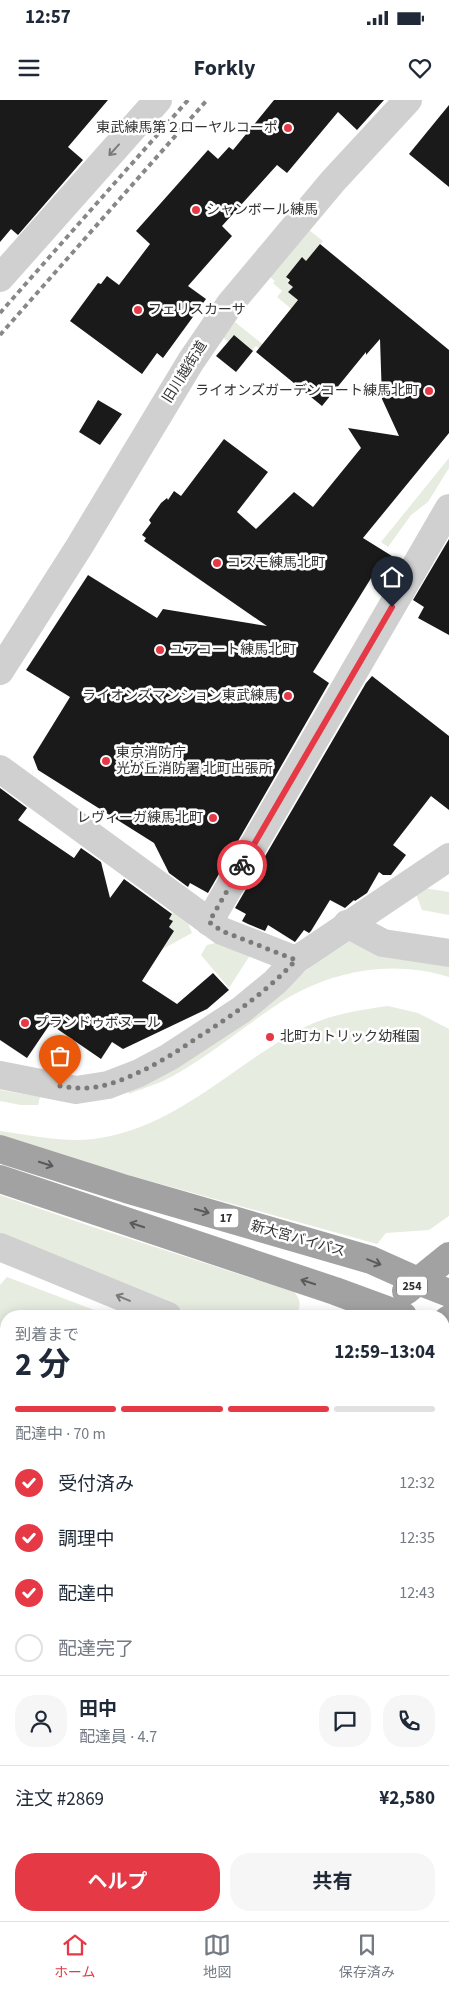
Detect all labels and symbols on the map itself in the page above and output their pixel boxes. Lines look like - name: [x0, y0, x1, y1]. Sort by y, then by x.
- place label: 東武練馬第２ローヤルコーポ: [96, 118, 278, 138]
- marker: 東武練馬第２ローヤルコーポ: [282, 122, 294, 134]
- one-way arrow: [108, 143, 120, 156]
- place label: シャンボール練馬: [206, 200, 318, 220]
- marker: シャンボール練馬: [190, 204, 202, 216]
- place label: フェリスカーサ: [148, 300, 246, 320]
- marker: フェリスカーサ: [132, 304, 144, 316]
- street label: 旧川越街道: [158, 337, 212, 407]
- place label: ライオンズガーデンコート練馬北町: [195, 381, 419, 401]
- marker: ライオンズガーデンコート練馬北町: [423, 385, 435, 397]
- place label: コスモ練馬北町: [227, 553, 325, 573]
- pin: [371, 556, 413, 607]
- marker: コスモ練馬北町: [211, 557, 223, 569]
- place label: ユアコート練馬北町: [170, 640, 296, 660]
- marker: ユアコート練馬北町: [154, 644, 166, 656]
- place label: ライオンズマンション東武練馬: [82, 686, 278, 706]
- marker: ライオンズマンション東武練馬: [282, 690, 294, 702]
- place label: 東京消防庁 光が丘消防署 北町出張所: [116, 743, 273, 779]
- marker: 東京消防庁 光が丘消防署 北町出張所: [100, 755, 112, 767]
- place label: レヴィーガ練馬北町: [77, 808, 203, 828]
- marker: レヴィーガ練馬北町: [207, 812, 219, 824]
- courier: [217, 840, 267, 890]
- place label: プランドゥボヌール: [35, 1013, 161, 1033]
- marker: プランドゥボヌール: [19, 1017, 31, 1029]
- place label: 北町カトリック幼稚園: [280, 1027, 420, 1047]
- marker: 北町カトリック幼稚園: [264, 1031, 276, 1043]
- pin: [39, 1035, 81, 1086]
- one-way arrow: [38, 1160, 54, 1169]
- one-way arrow: [193, 1207, 209, 1217]
- road number: 17: [214, 1208, 238, 1228]
- street label: 新大宮バイパス: [248, 1216, 348, 1262]
- one-way arrow: [130, 1220, 146, 1229]
- one-way arrow: [366, 1258, 381, 1267]
- road number: 254: [397, 1276, 427, 1296]
- one-way arrow: [301, 1277, 316, 1286]
- one-way arrow: [116, 1292, 131, 1302]

